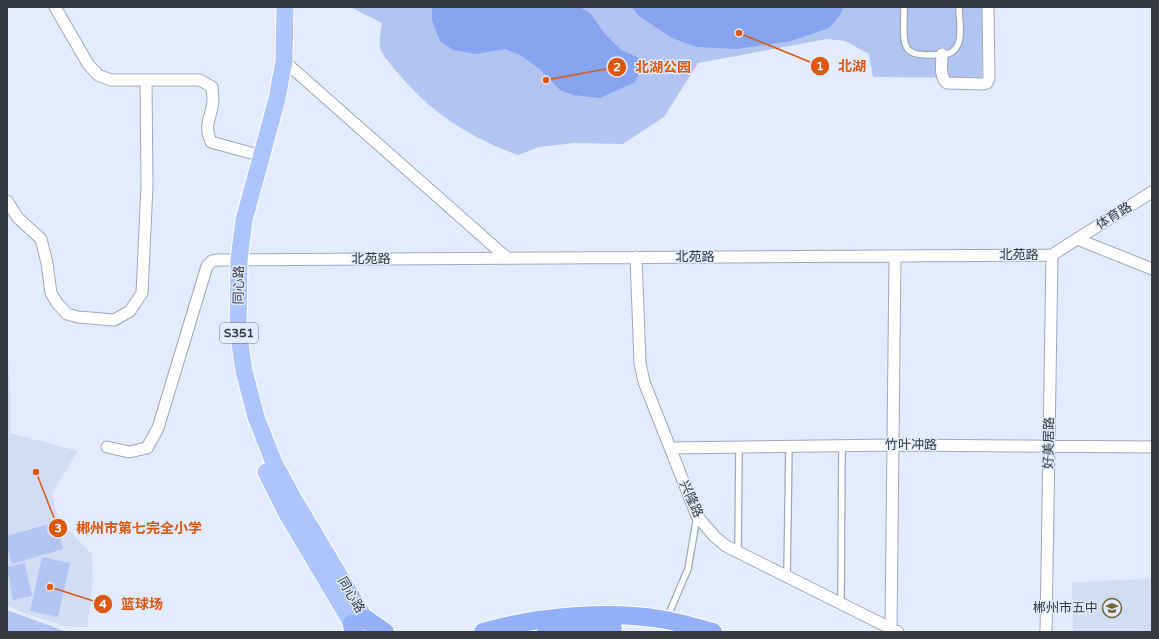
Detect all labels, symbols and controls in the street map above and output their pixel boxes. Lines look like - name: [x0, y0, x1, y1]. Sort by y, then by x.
- callout: 北湖: [810, 53, 874, 79]
- callout: 北湖公园: [607, 54, 699, 80]
- text: 北湖: [838, 58, 866, 75]
- text: 北湖公园: [635, 59, 691, 76]
- text: 1: [816, 59, 824, 73]
- text: 2: [613, 60, 621, 74]
- street label: 体育路: [1093, 199, 1135, 233]
- street label: 北苑路: [999, 247, 1039, 263]
- street label: 北苑路: [675, 249, 715, 265]
- street label: 北苑路: [351, 251, 391, 267]
- street label: 同心路: [231, 265, 247, 305]
- road number: S351: [220, 323, 258, 343]
- street label: 好美居路: [1041, 417, 1057, 469]
- street label: 竹叶冲路: [885, 437, 937, 453]
- street label: 兴隆路: [676, 478, 706, 520]
- callout: 郴州市第七完全小学: [48, 515, 210, 541]
- text: 郴州市第七完全小学: [76, 520, 202, 537]
- text: 3: [54, 521, 62, 535]
- street label: 同心路: [334, 574, 368, 616]
- callout: 篮球场: [93, 591, 171, 617]
- text: 篮球场: [121, 596, 163, 613]
- text: 4: [99, 597, 107, 611]
- school or university icon: 郴州市五中: [1101, 597, 1123, 619]
- place label: 郴州市五中: [1033, 600, 1098, 616]

